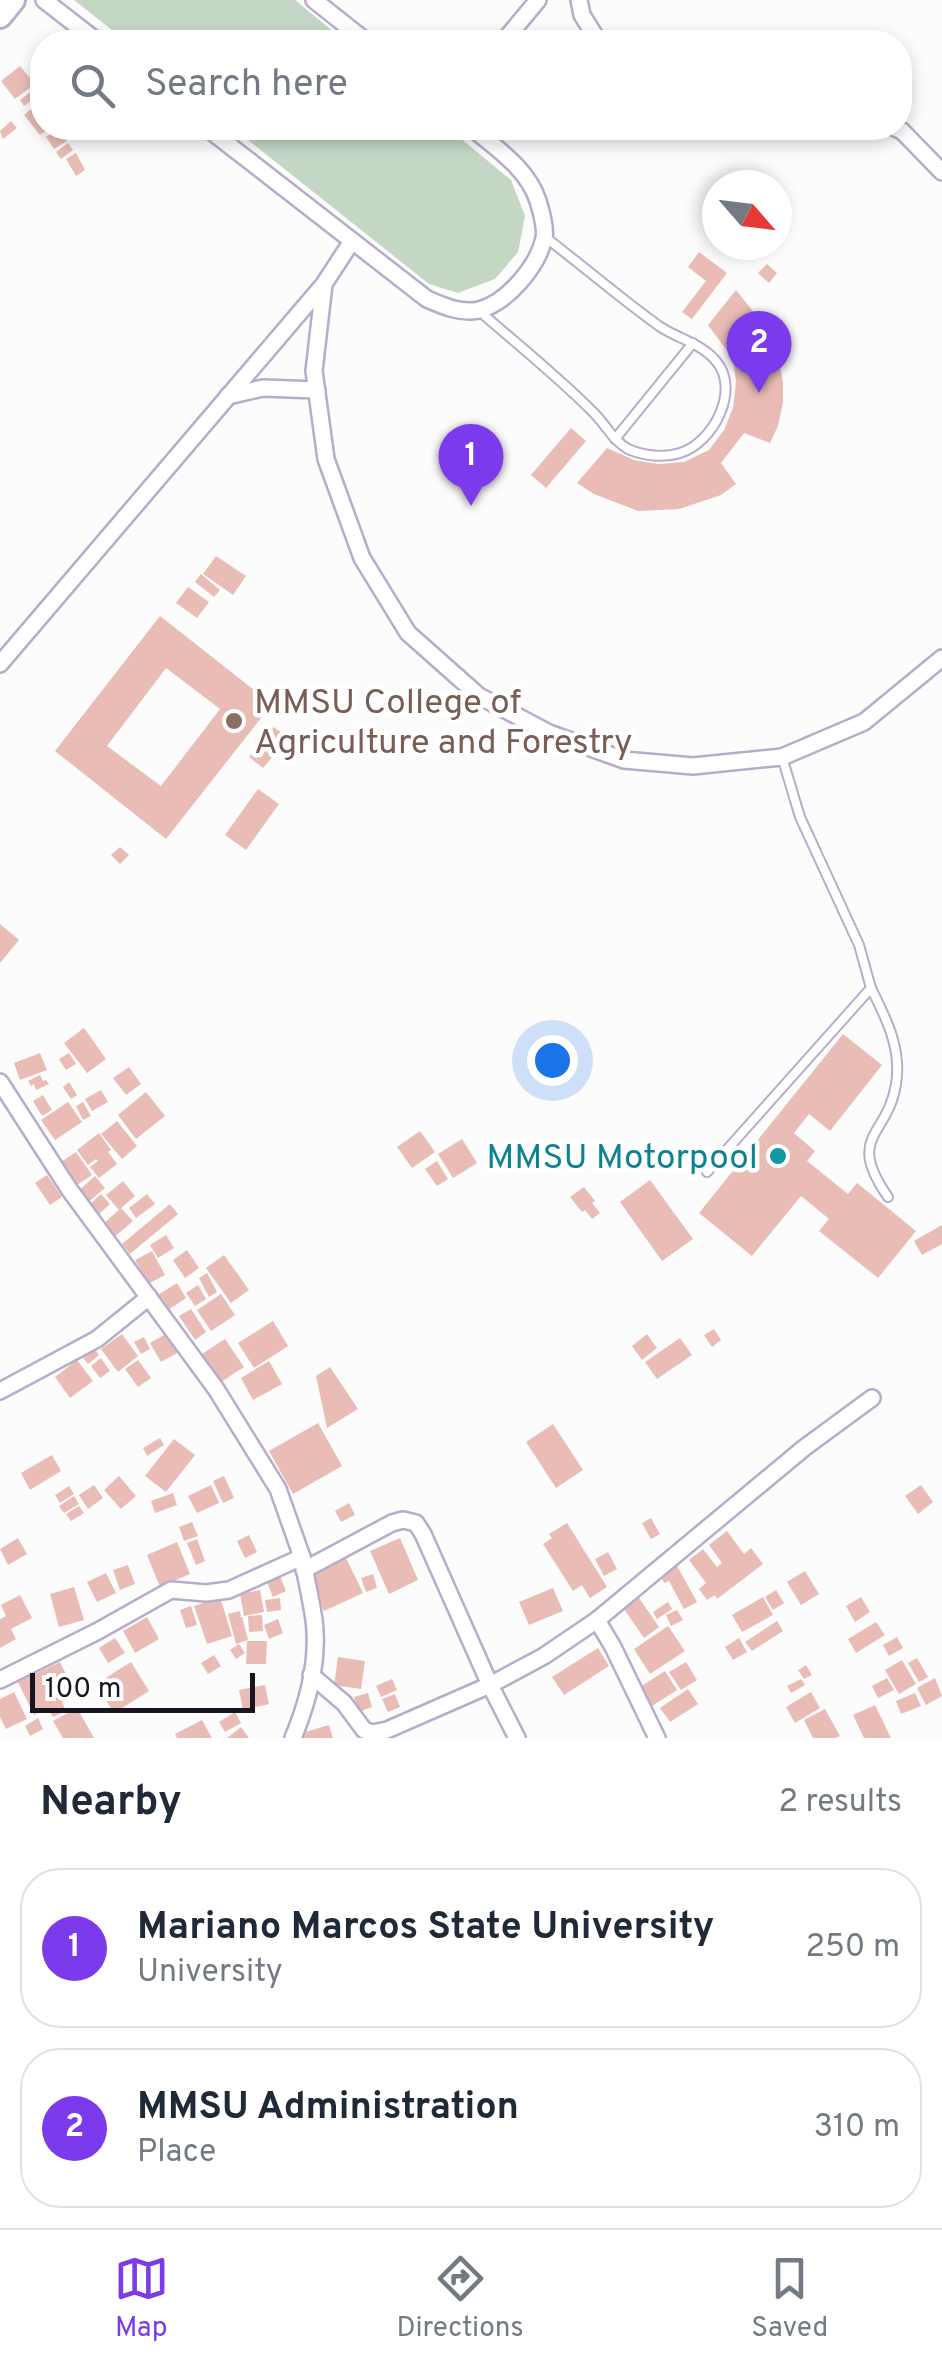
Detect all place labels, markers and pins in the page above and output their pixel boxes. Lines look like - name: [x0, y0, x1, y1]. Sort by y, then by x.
- pin: 2: [726, 310, 792, 393]
- pin: 1: [438, 424, 504, 506]
- place label: MMSU College of Agriculture and Forestry: [254, 682, 633, 766]
- marker: MMSU College of Agriculture and Forestry: [223, 710, 245, 732]
- place label: MMSU Motorpool: [486, 1137, 758, 1181]
- marker: MMSU Motorpool: [767, 1145, 789, 1167]

